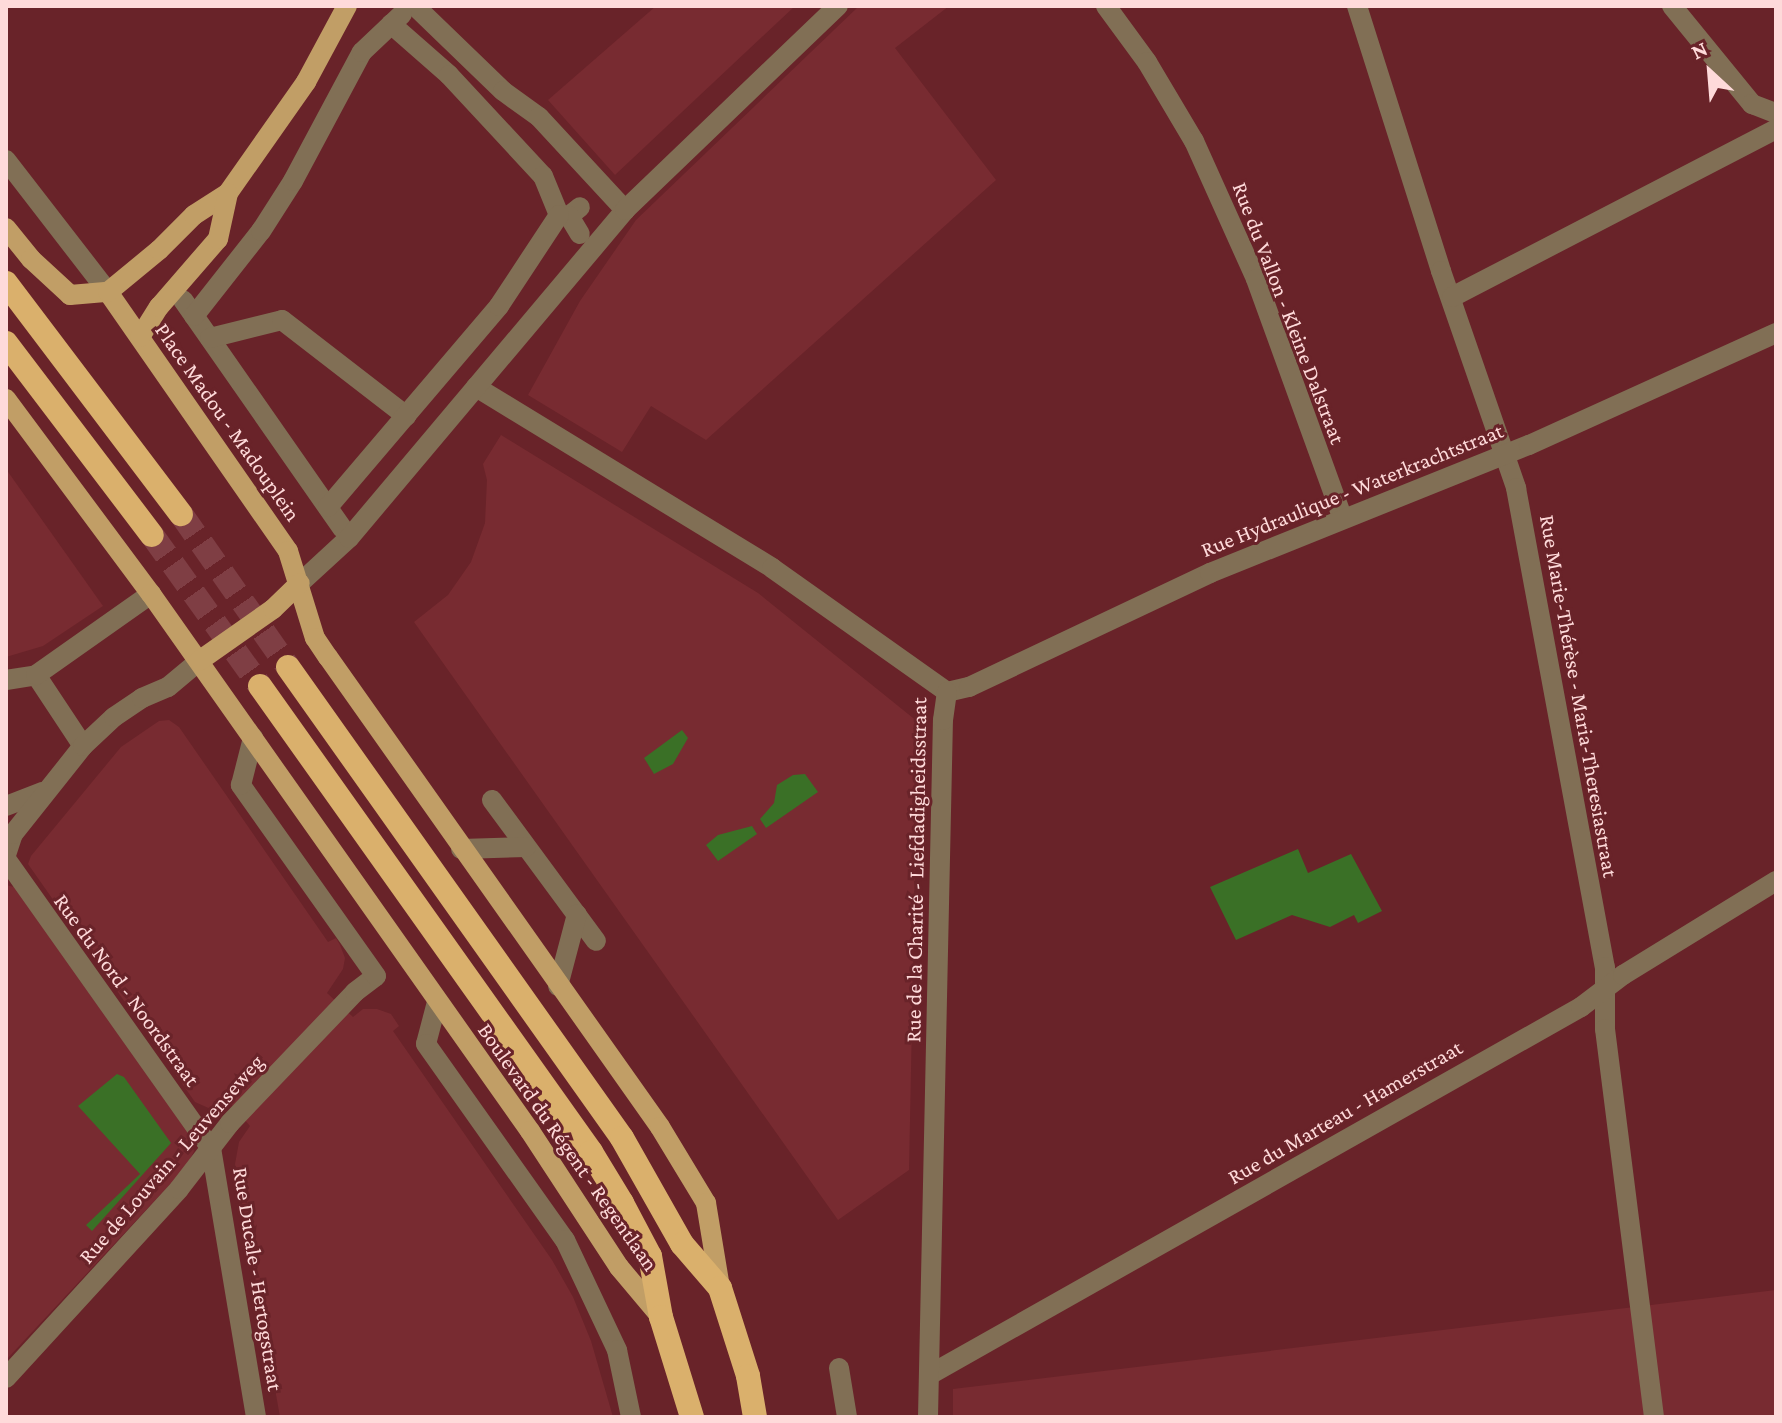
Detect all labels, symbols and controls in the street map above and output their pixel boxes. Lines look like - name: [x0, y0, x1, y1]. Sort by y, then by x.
- north arrow: [1670, 32, 1750, 112]
- text: N: [1687, 35, 1711, 65]
- street label: Rue du Vallon - Kleine Dalstraat: [1227, 178, 1351, 448]
- street label: Place Madou - Madouplein: [150, 318, 306, 526]
- street label: Rue Hydraulique - Waterkrachtstraat: [1197, 417, 1507, 563]
- street label: Rue Marie-Thérèse - Maria-Theresiastraat: [1534, 513, 1624, 879]
- street label: Rue de la Charité - Liefdadigheidsstraat: [900, 697, 932, 1043]
- street label: Rue du Nord - Noordstraat: [48, 889, 206, 1091]
- street label: Boulevard du Régent - Regentlaan: [472, 1018, 664, 1276]
- street label: Rue du Marteau - Hamerstraat: [1223, 1034, 1467, 1190]
- street label: Rue de Louvain - Leuvenseweg: [73, 1049, 269, 1269]
- street label: Rue Ducale - Hertogstraat: [227, 1165, 289, 1393]

